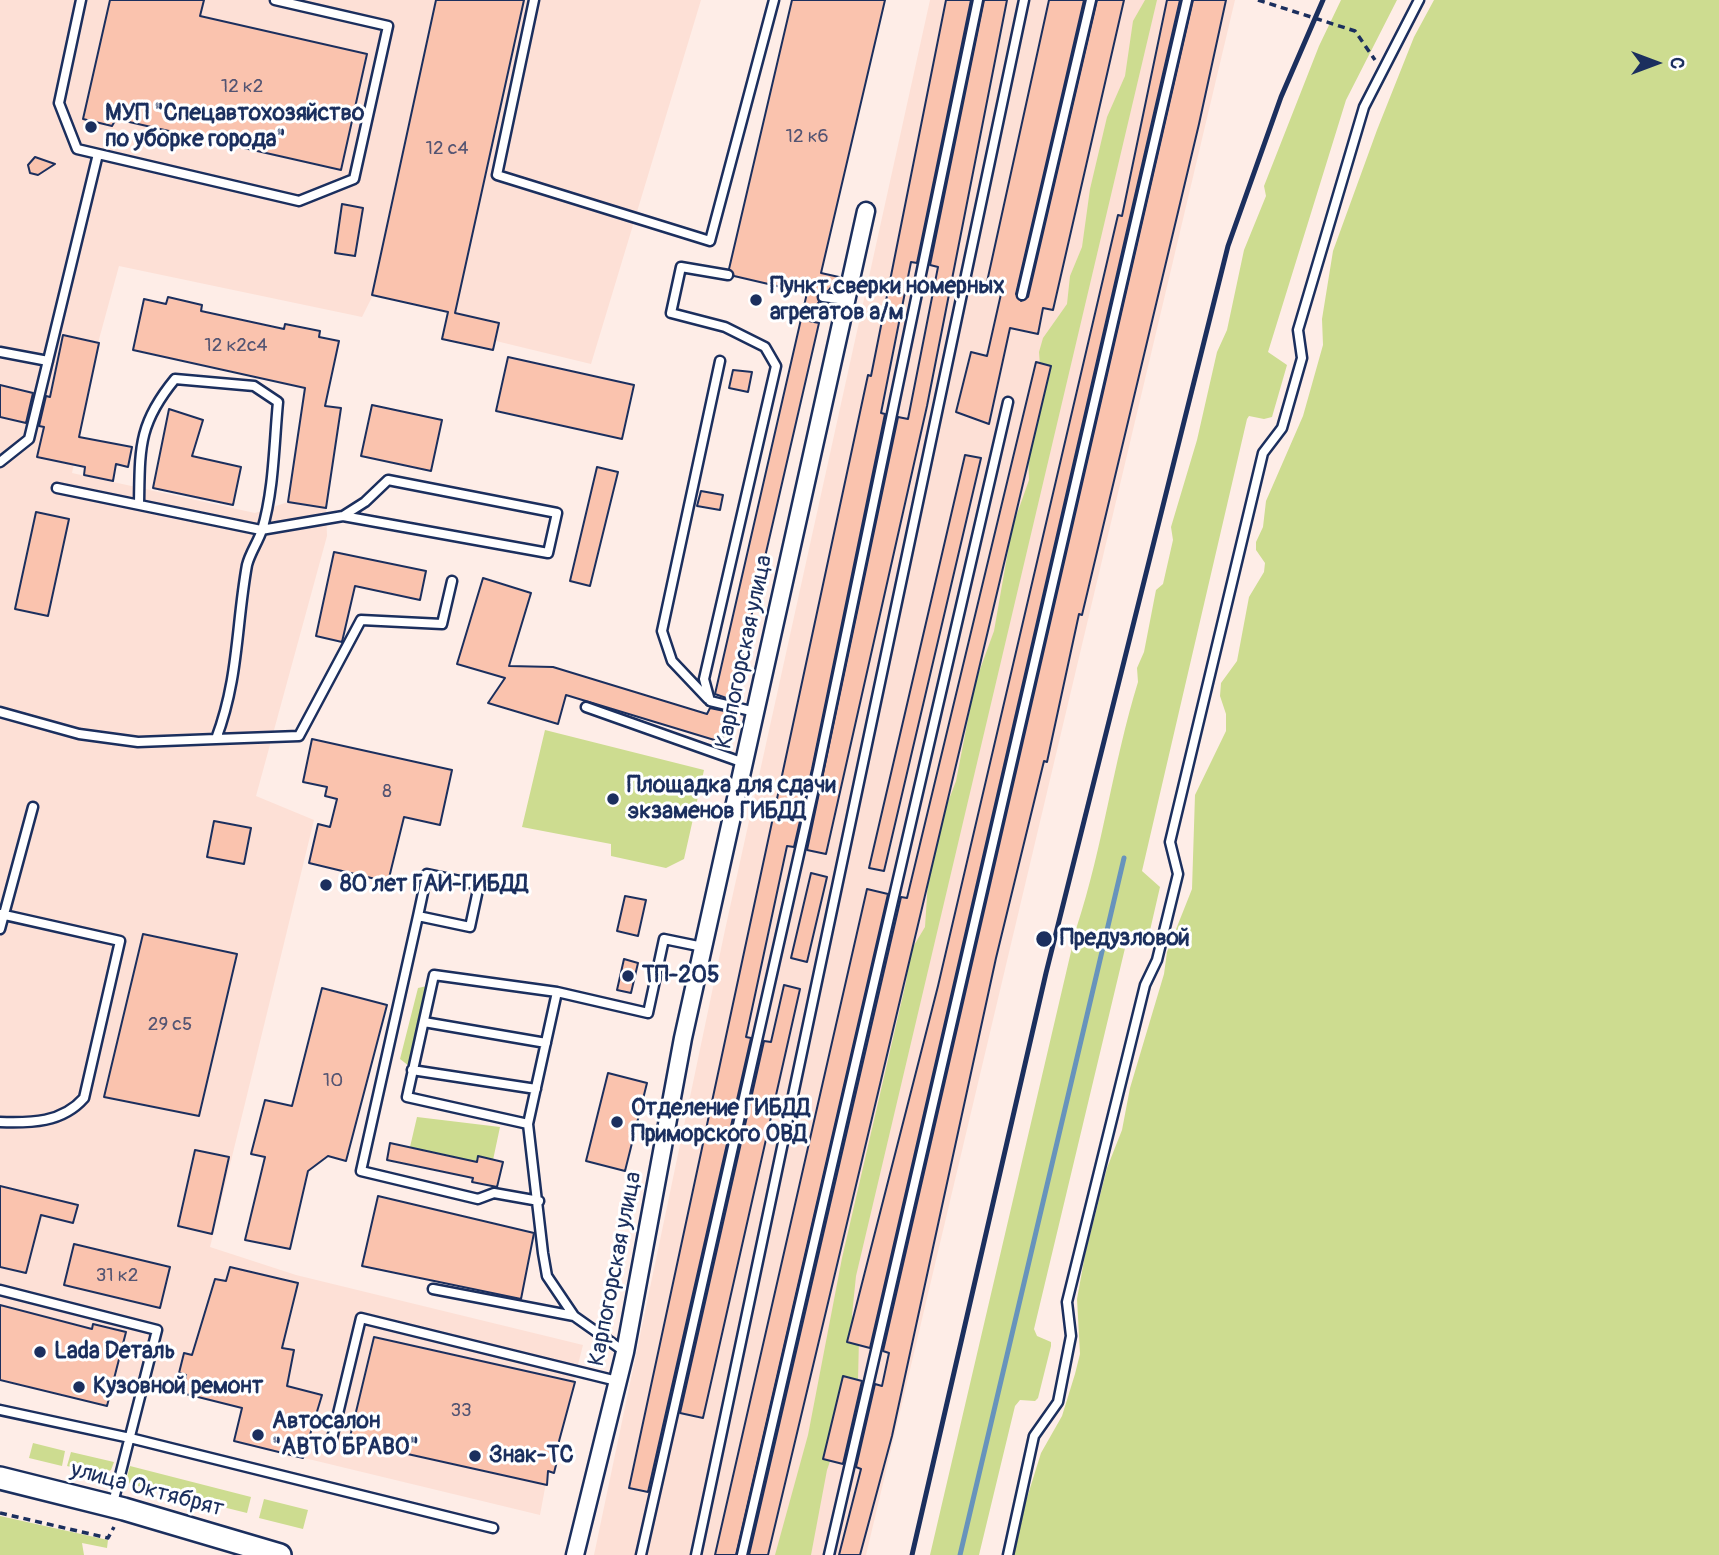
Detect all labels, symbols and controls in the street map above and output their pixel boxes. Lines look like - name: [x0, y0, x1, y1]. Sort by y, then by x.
- north arrow: [1621, 28, 1691, 98]
- text: С: [1665, 57, 1689, 69]
- house number: 12 к2: [221, 76, 263, 98]
- place label: МУП "Спецавтохозяйство по уборке города": [105, 100, 364, 154]
- marker: МУП "Спецавтохозяйство по уборке города": [83, 119, 99, 135]
- house number: 12 к6: [785, 126, 829, 148]
- house number: 12 с4: [426, 138, 468, 160]
- place label: Пункт сверки номерных агрегатов а/м: [770, 273, 1005, 327]
- marker: Пункт сверки номерных агрегатов а/м: [748, 292, 764, 308]
- house number: 12 к2с4: [204, 335, 268, 357]
- street label: Карпогорская улица: [711, 553, 779, 751]
- place label: Площадка для сдачи экзаменов ГИБДД: [627, 772, 836, 826]
- house number: 8: [382, 781, 392, 803]
- marker: Площадка для сдачи экзаменов ГИБДД: [605, 791, 621, 807]
- place label: 80 лет ГАИ-ГИБДД: [340, 871, 528, 899]
- marker: 80 лет ГАИ-ГИБДД: [318, 877, 334, 893]
- place label: Предузловой: [1060, 925, 1190, 953]
- marker: Предузловой: [1034, 929, 1054, 949]
- place label: ТП-205: [642, 962, 719, 990]
- marker: ТП-205: [620, 968, 636, 984]
- house number: 29 с5: [148, 1014, 192, 1036]
- house number: 10: [323, 1070, 343, 1092]
- place label: Отделение ГИБДД Приморского ОВД: [631, 1095, 810, 1149]
- marker: Отделение ГИБДД Приморского ОВД: [609, 1114, 625, 1130]
- street label: Карпогорская улица: [584, 1170, 648, 1368]
- house number: 31 к2: [96, 1265, 138, 1287]
- place label: Lada Dеталь: [54, 1338, 175, 1366]
- marker: Lada Dеталь: [32, 1344, 48, 1360]
- place label: Кузовной ремонт: [93, 1373, 263, 1401]
- marker: Кузовной ремонт: [71, 1379, 87, 1395]
- house number: 33: [450, 1400, 472, 1422]
- place label: Автосалон "АВТО БРАВО": [272, 1408, 419, 1462]
- marker: Автосалон "АВТО БРАВО": [250, 1427, 266, 1443]
- place label: Знак-ТС: [489, 1442, 574, 1470]
- marker: Знак-ТС: [467, 1448, 483, 1464]
- street label: улица Октябрят: [67, 1456, 227, 1524]

